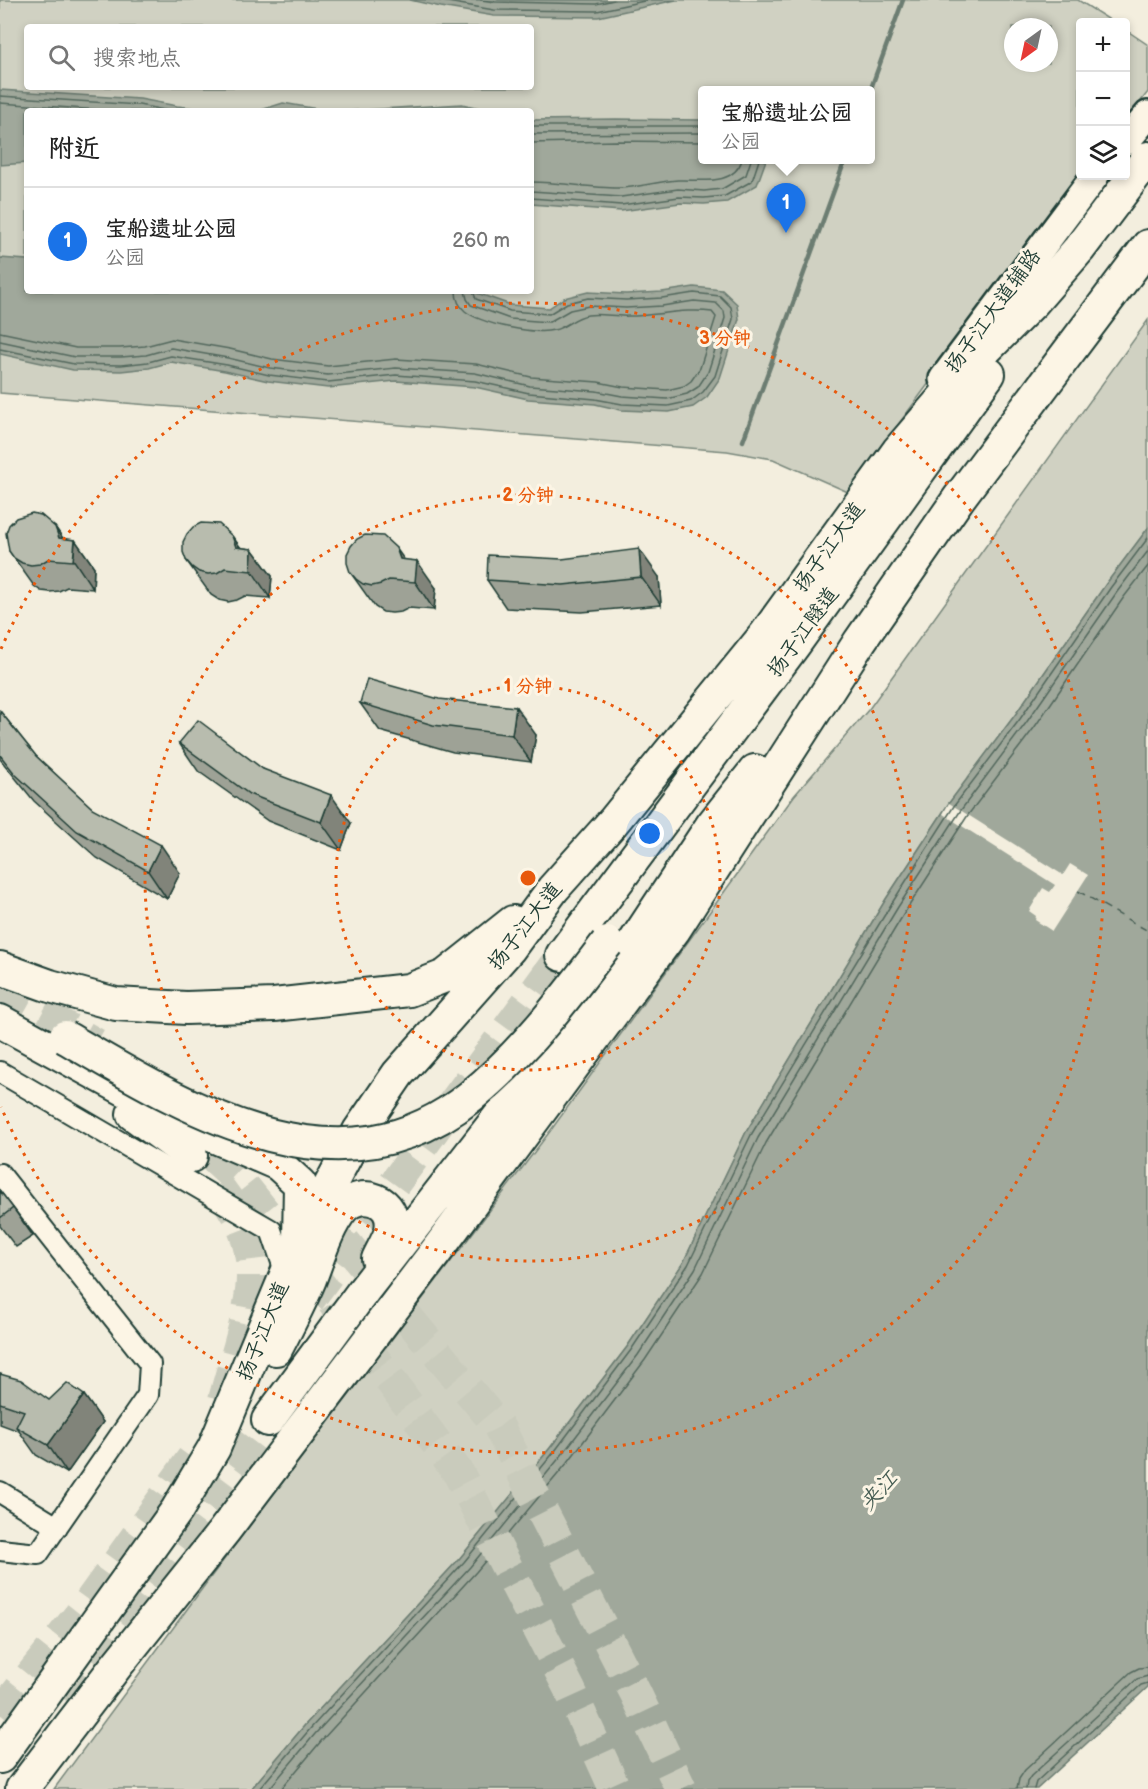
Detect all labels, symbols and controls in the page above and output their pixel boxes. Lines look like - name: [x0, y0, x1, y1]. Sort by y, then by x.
- north arrow: [1004, 18, 1058, 72]
- map controls: [1076, 18, 1130, 180]
- button: +: [1076, 18, 1130, 72]
- search box: [24, 24, 534, 90]
- icon: search: [45, 41, 78, 74]
- text: 搜索地点: [93, 45, 181, 72]
- button: −: [1076, 72, 1130, 126]
- popup: [698, 86, 875, 164]
- text: 宝船遗址公园: [720, 100, 853, 127]
- button: layers: [1076, 126, 1130, 180]
- text: 公园: [720, 130, 760, 154]
- text: 附近: [48, 134, 100, 165]
- pin: 1: [766, 184, 806, 233]
- text: 宝船遗址公园: [105, 216, 237, 243]
- text: 1: [63, 229, 72, 253]
- text: 260 m: [452, 229, 510, 253]
- street label: 扬子江大道辅路: [940, 244, 1046, 378]
- text: 公园: [105, 246, 145, 270]
- text: 3 分钟: [699, 328, 751, 349]
- text: 2 分钟: [502, 485, 554, 506]
- street label: 扬子江大道: [788, 497, 870, 597]
- street label: 扬子江隧道: [762, 582, 844, 682]
- text: 1 分钟: [504, 676, 552, 697]
- your location: [635, 819, 664, 848]
- centre of rings: [518, 868, 538, 888]
- street label: 扬子江大道: [483, 877, 567, 975]
- street label: 扬子江大道: [232, 1278, 294, 1384]
- water label: 夹江: [854, 1465, 905, 1516]

